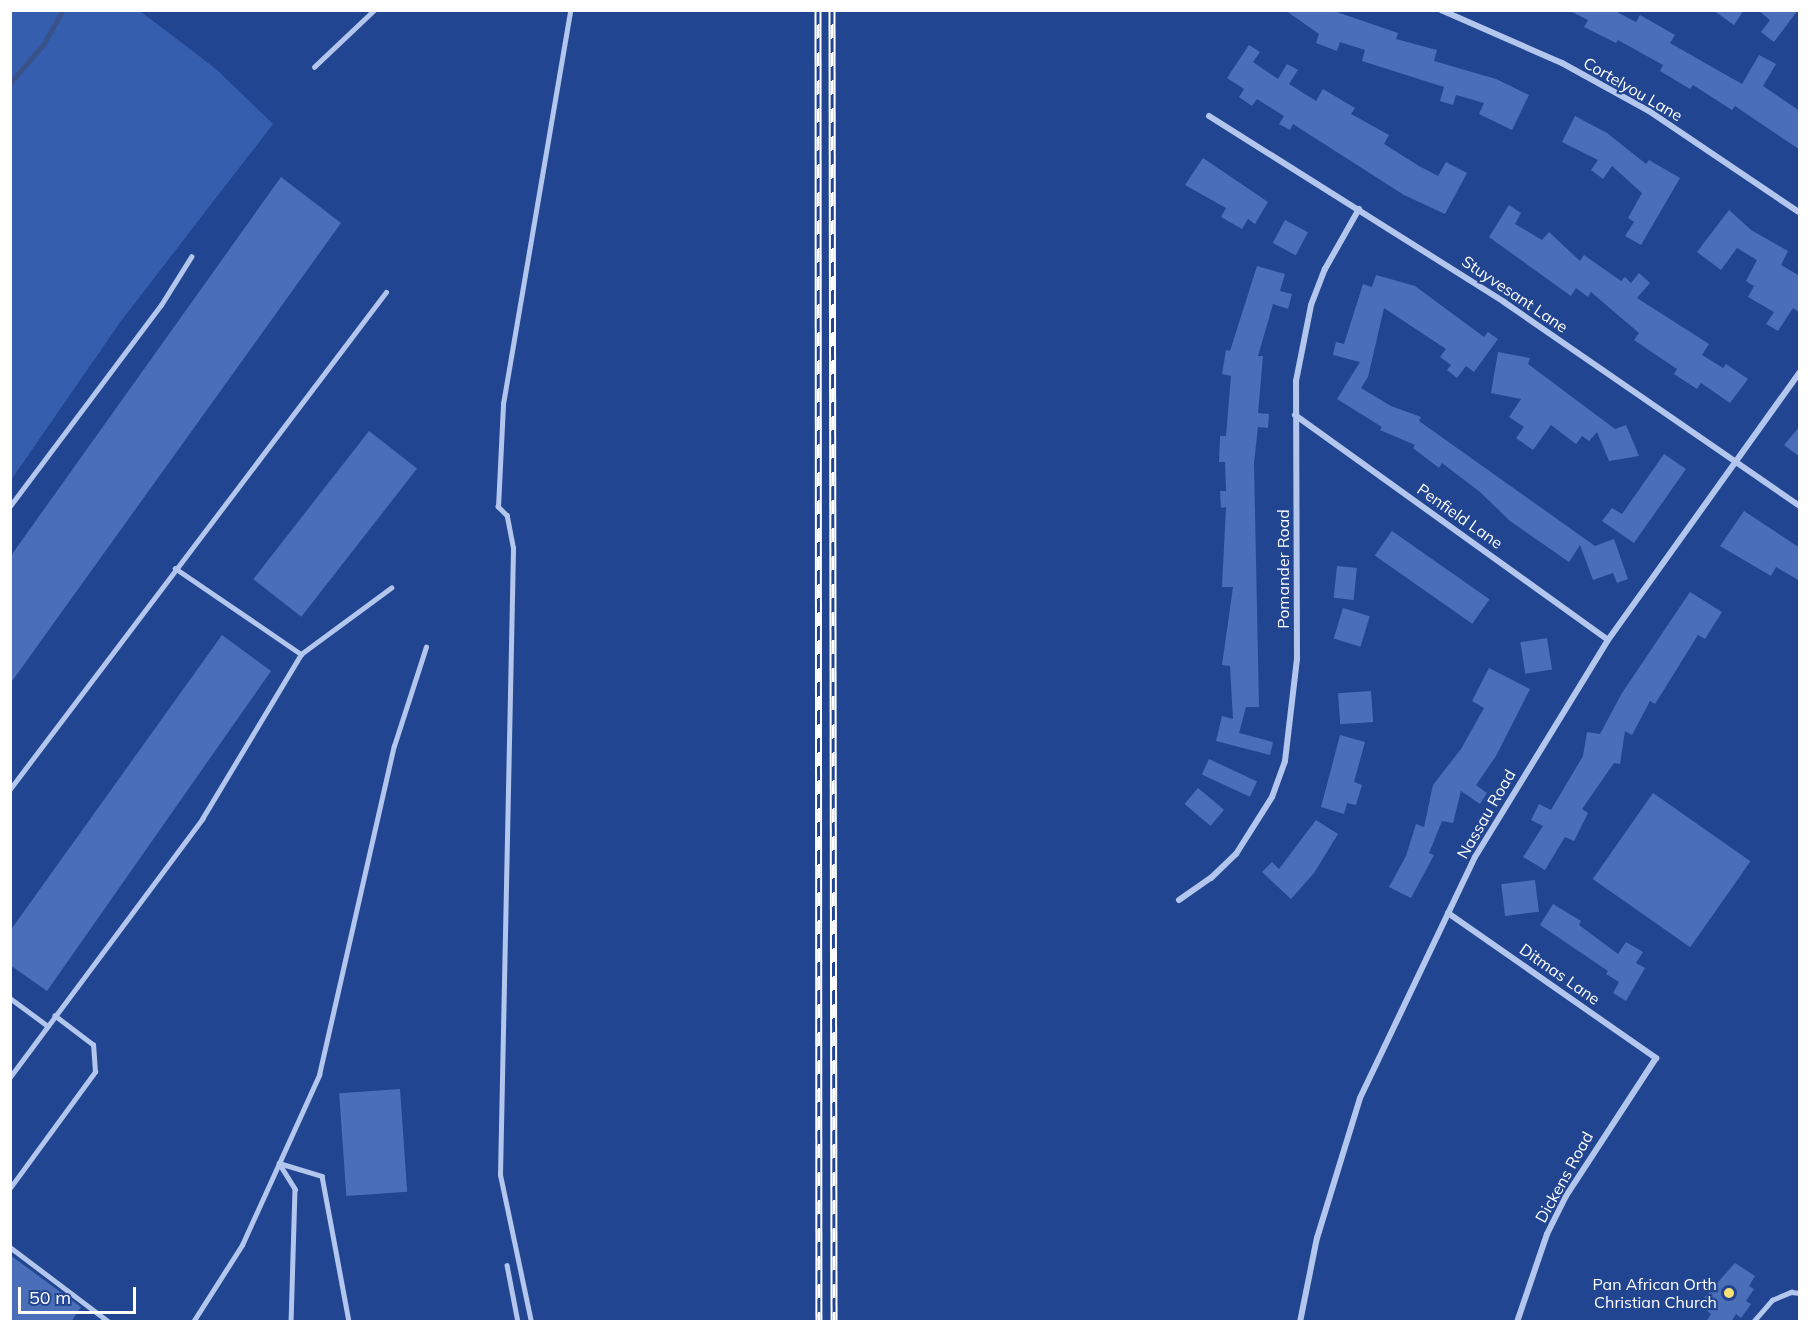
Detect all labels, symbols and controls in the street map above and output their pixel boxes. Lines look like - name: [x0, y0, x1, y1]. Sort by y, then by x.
- street label: Cortelyou Lane: [1580, 53, 1686, 125]
- street label: Stuyvesant Lane: [1458, 251, 1572, 337]
- street label: Penfield Lane: [1414, 479, 1506, 553]
- street label: Pomander Road: [1273, 509, 1293, 629]
- street label: Nassau Road: [1453, 766, 1519, 862]
- street label: Ditmas Lane: [1516, 939, 1604, 1009]
- street label: Dickens Road: [1531, 1128, 1597, 1226]
- place label: Pan African Orth Christian Church: [1593, 1274, 1717, 1312]
- scale bar: [21, 1275, 140, 1313]
- text: 50 m: [29, 1286, 71, 1309]
- marker: Pan African Orth Christian Church: [1722, 1286, 1736, 1300]

